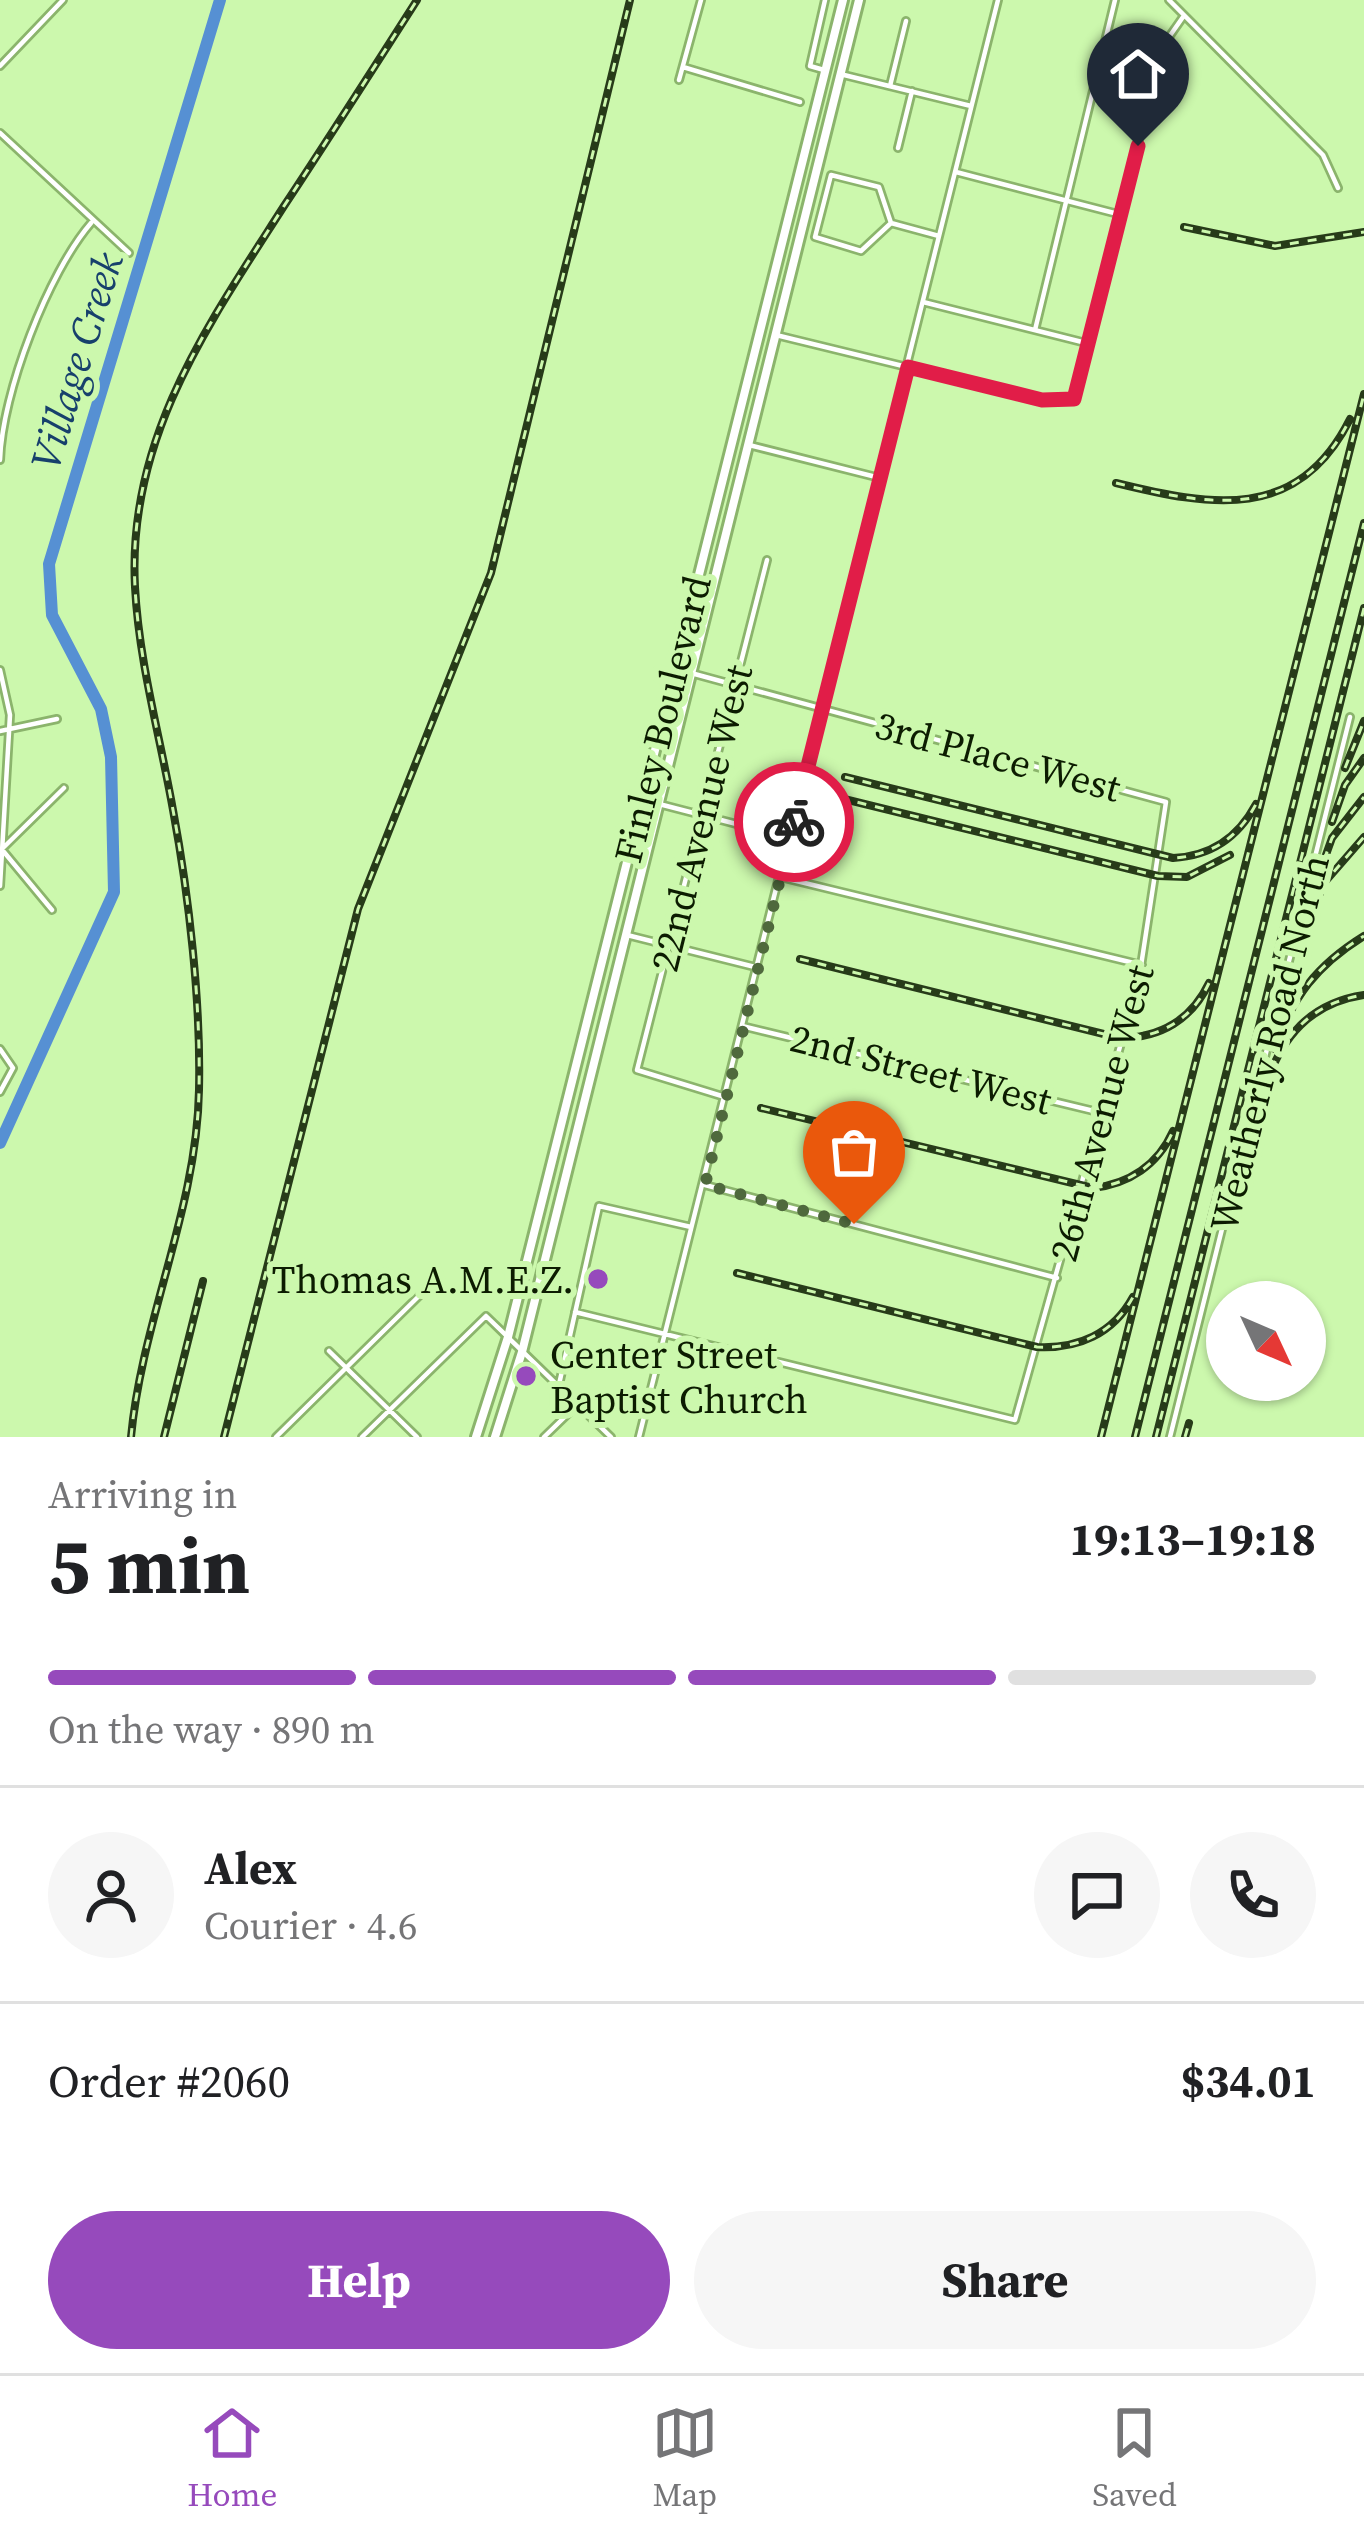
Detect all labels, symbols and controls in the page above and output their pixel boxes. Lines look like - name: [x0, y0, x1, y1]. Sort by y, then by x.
- pin: [1087, 23, 1189, 146]
- icon: home: [1105, 41, 1171, 107]
- water label: Village Creek: [15, 245, 137, 477]
- street label: Finley Boulevard: [601, 570, 724, 868]
- street label: 22nd Avenue West: [638, 659, 765, 977]
- street label: 3rd Place West: [869, 698, 1127, 815]
- courier: [734, 762, 854, 882]
- icon: bike: [761, 789, 827, 855]
- street label: Weatherly Road North: [1197, 849, 1342, 1237]
- street label: 26th Avenue West: [1036, 959, 1167, 1267]
- street label: 2nd Street West: [785, 1011, 1057, 1128]
- pin: [803, 1101, 905, 1224]
- icon: bag: [821, 1119, 887, 1185]
- place label: Thomas A.M.E.Z.: [272, 1253, 574, 1306]
- marker: Thomas A.M.E.Z.: [585, 1266, 611, 1292]
- north arrow: [1206, 1281, 1326, 1401]
- map controls: [1206, 1281, 1326, 1401]
- place label: Center Street Baptist Church: [550, 1328, 808, 1426]
- marker: Center Street Baptist Church: [513, 1363, 539, 1389]
- text: Arriving in: [48, 1468, 237, 1521]
- text: 19:13–19:18: [1070, 1508, 1316, 1570]
- text: 5 min: [48, 1512, 250, 1619]
- text: On the way · 890 m: [48, 1703, 375, 1756]
- button: person: [48, 1832, 174, 1958]
- button: chat: [1034, 1832, 1160, 1958]
- button: phone: [1190, 1832, 1316, 1958]
- text: Alex: [204, 1837, 297, 1899]
- text: Courier · 4.6: [204, 1899, 417, 1952]
- text: Order #2060: [48, 2050, 290, 2112]
- text: $34.01: [1181, 2050, 1316, 2112]
- button: Help: [48, 2211, 670, 2349]
- button: Share: [694, 2211, 1316, 2349]
- tab: Home: [187, 2400, 277, 2517]
- tab: Map: [652, 2400, 718, 2517]
- tab: Saved: [1092, 2400, 1177, 2517]

